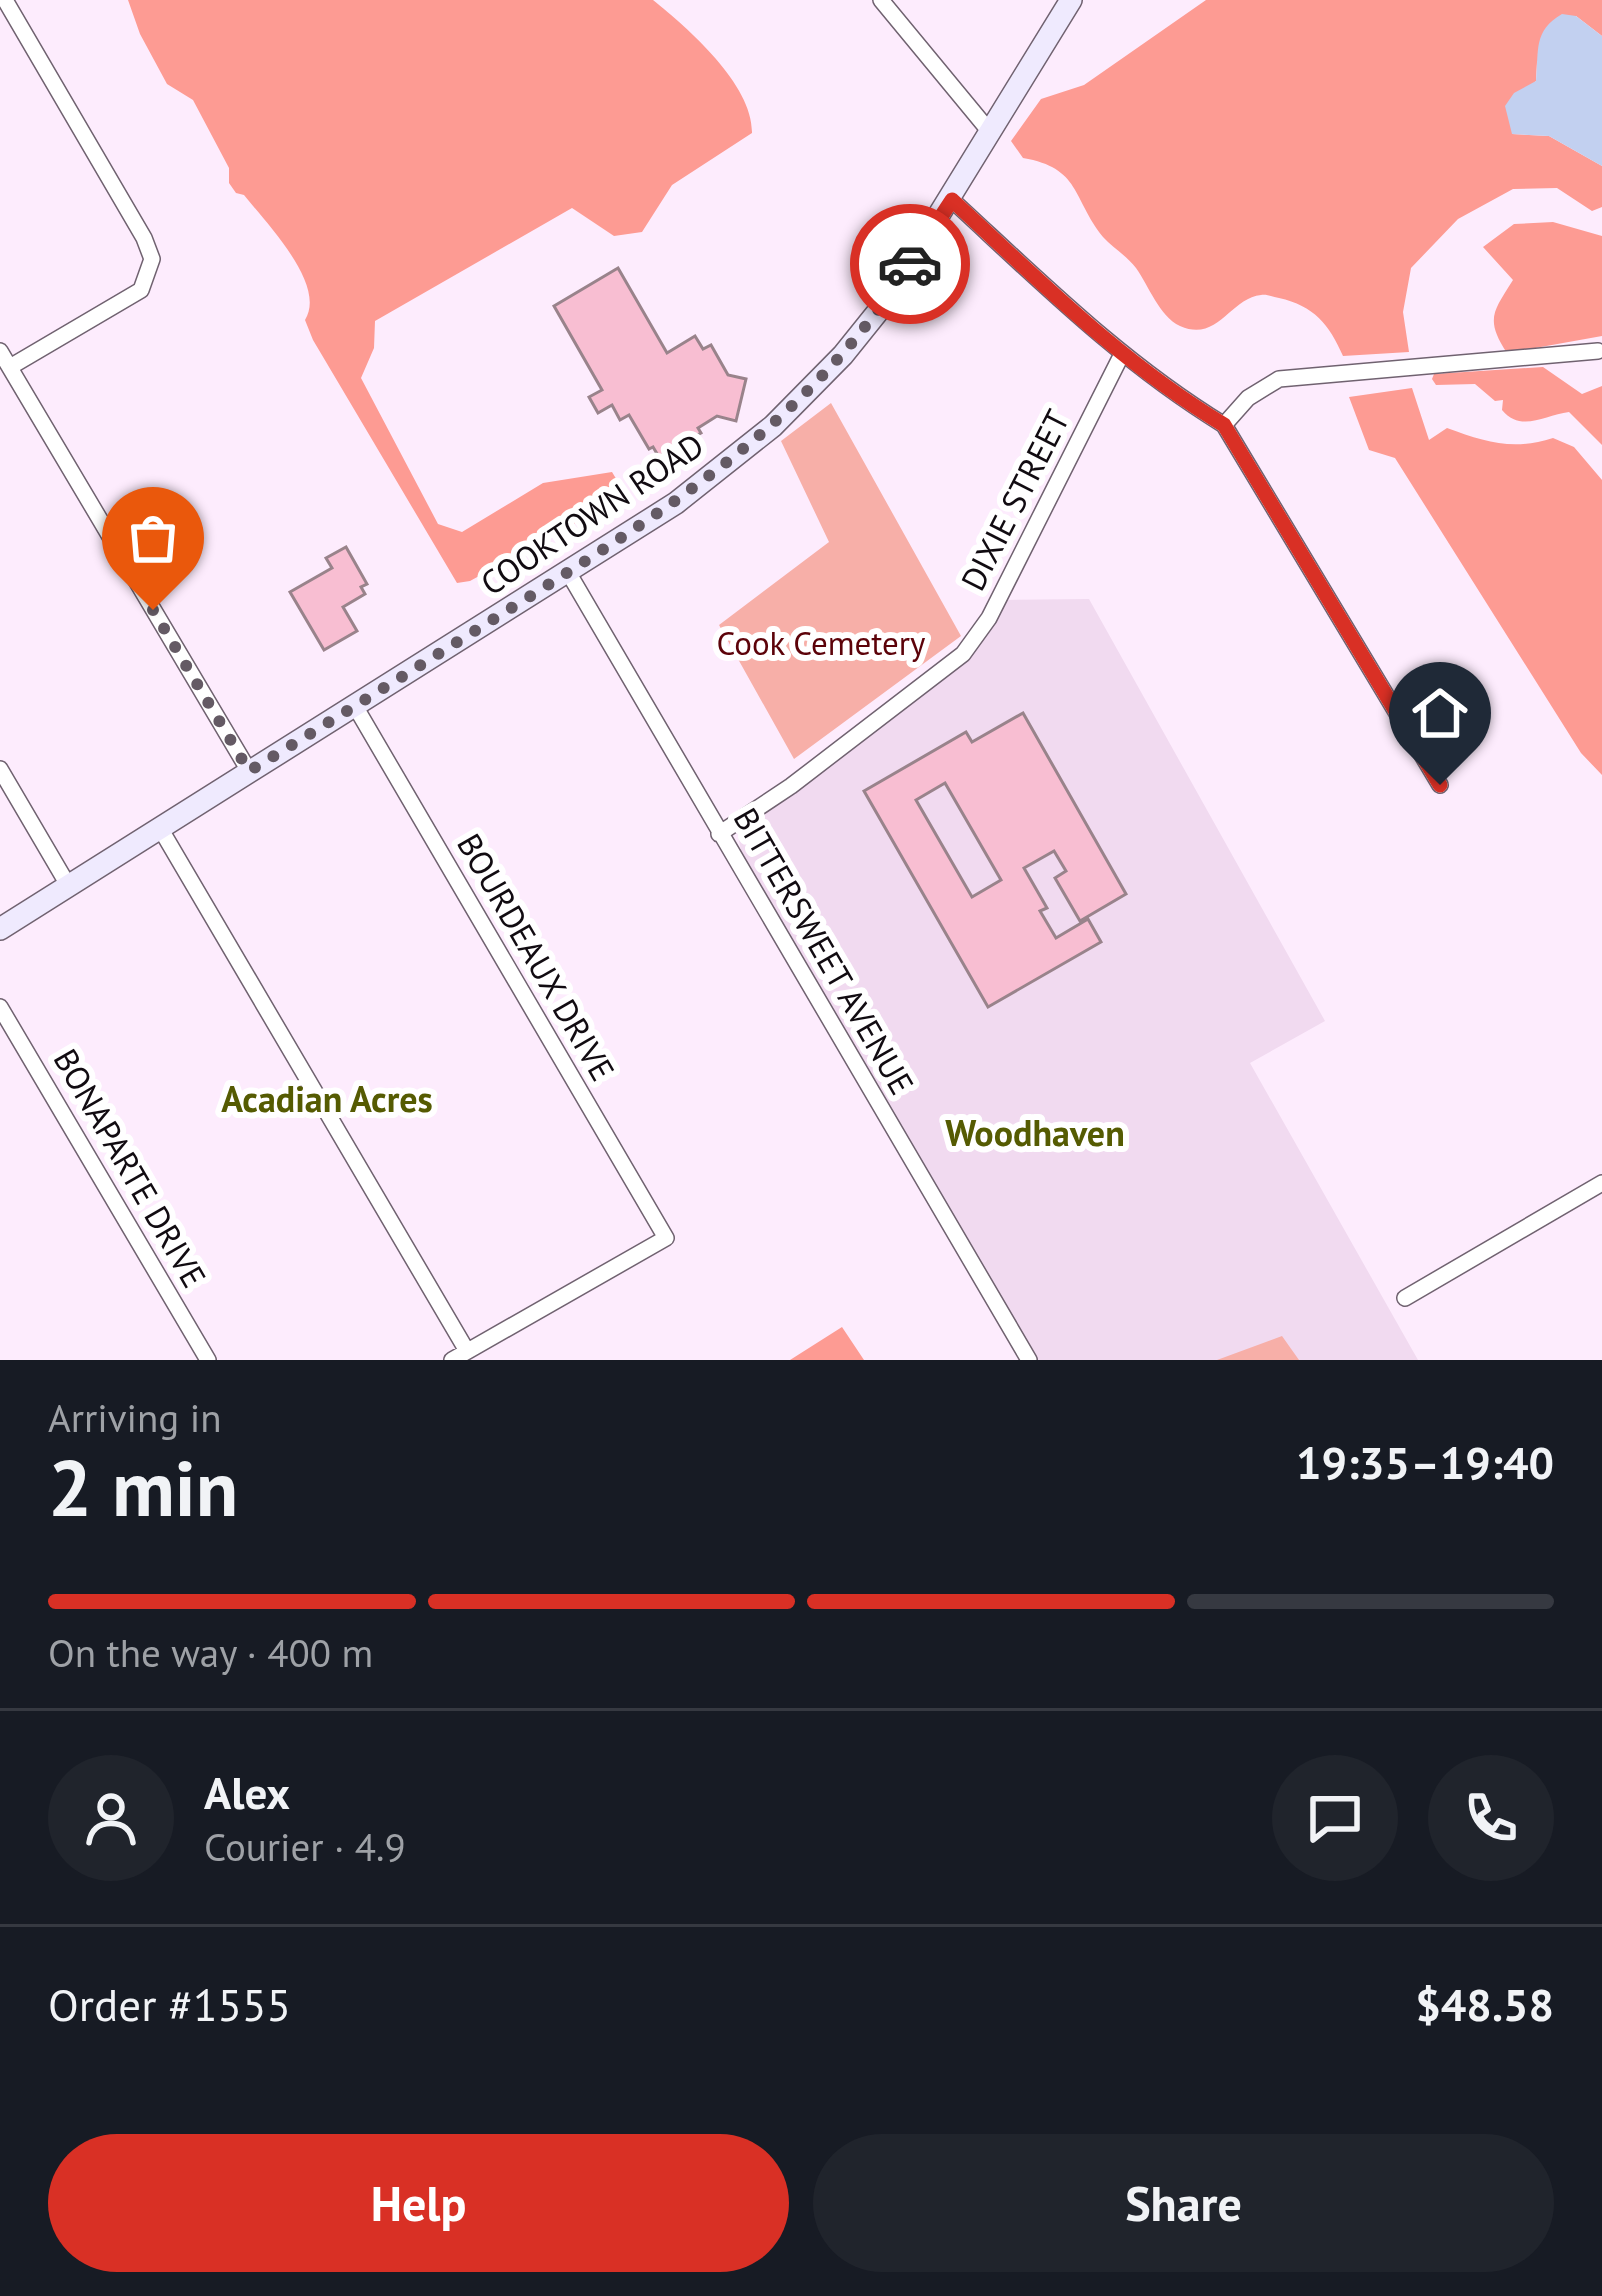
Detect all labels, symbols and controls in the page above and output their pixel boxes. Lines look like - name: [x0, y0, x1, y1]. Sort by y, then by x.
- courier: [850, 204, 970, 324]
- icon: car: [877, 231, 943, 297]
- street label: DIXIE STREET: [951, 402, 1078, 597]
- street label: COOKTOWN ROAD: [472, 423, 712, 604]
- pin: [102, 487, 204, 610]
- icon: bag: [120, 505, 186, 571]
- park label: Cook Cemetery: [717, 621, 926, 664]
- pin: [1389, 662, 1491, 785]
- icon: home: [1407, 680, 1473, 746]
- street label: BITTERSWEET AVENUE: [725, 800, 924, 1102]
- street label: BOURDEAUX DRIVE: [448, 825, 625, 1088]
- street label: BONAPARTE DRIVE: [45, 1041, 216, 1295]
- district label: Acadian Acres: [221, 1075, 433, 1122]
- district label: Woodhaven: [945, 1109, 1125, 1156]
- text: Arriving in: [48, 1392, 222, 1443]
- text: 19:35–19:40: [1296, 1433, 1554, 1491]
- text: 2 min: [48, 1437, 238, 1538]
- text: On the way · 400 m: [48, 1627, 373, 1678]
- button: person: [48, 1755, 174, 1881]
- button: chat: [1272, 1755, 1398, 1881]
- button: phone: [1428, 1755, 1554, 1881]
- text: Alex: [204, 1763, 290, 1821]
- text: Courier · 4.9: [204, 1821, 406, 1872]
- text: Order #1555: [48, 1975, 291, 2033]
- text: $48.58: [1415, 1975, 1554, 2033]
- button: Help: [48, 2134, 789, 2272]
- button: Share: [813, 2134, 1554, 2272]

